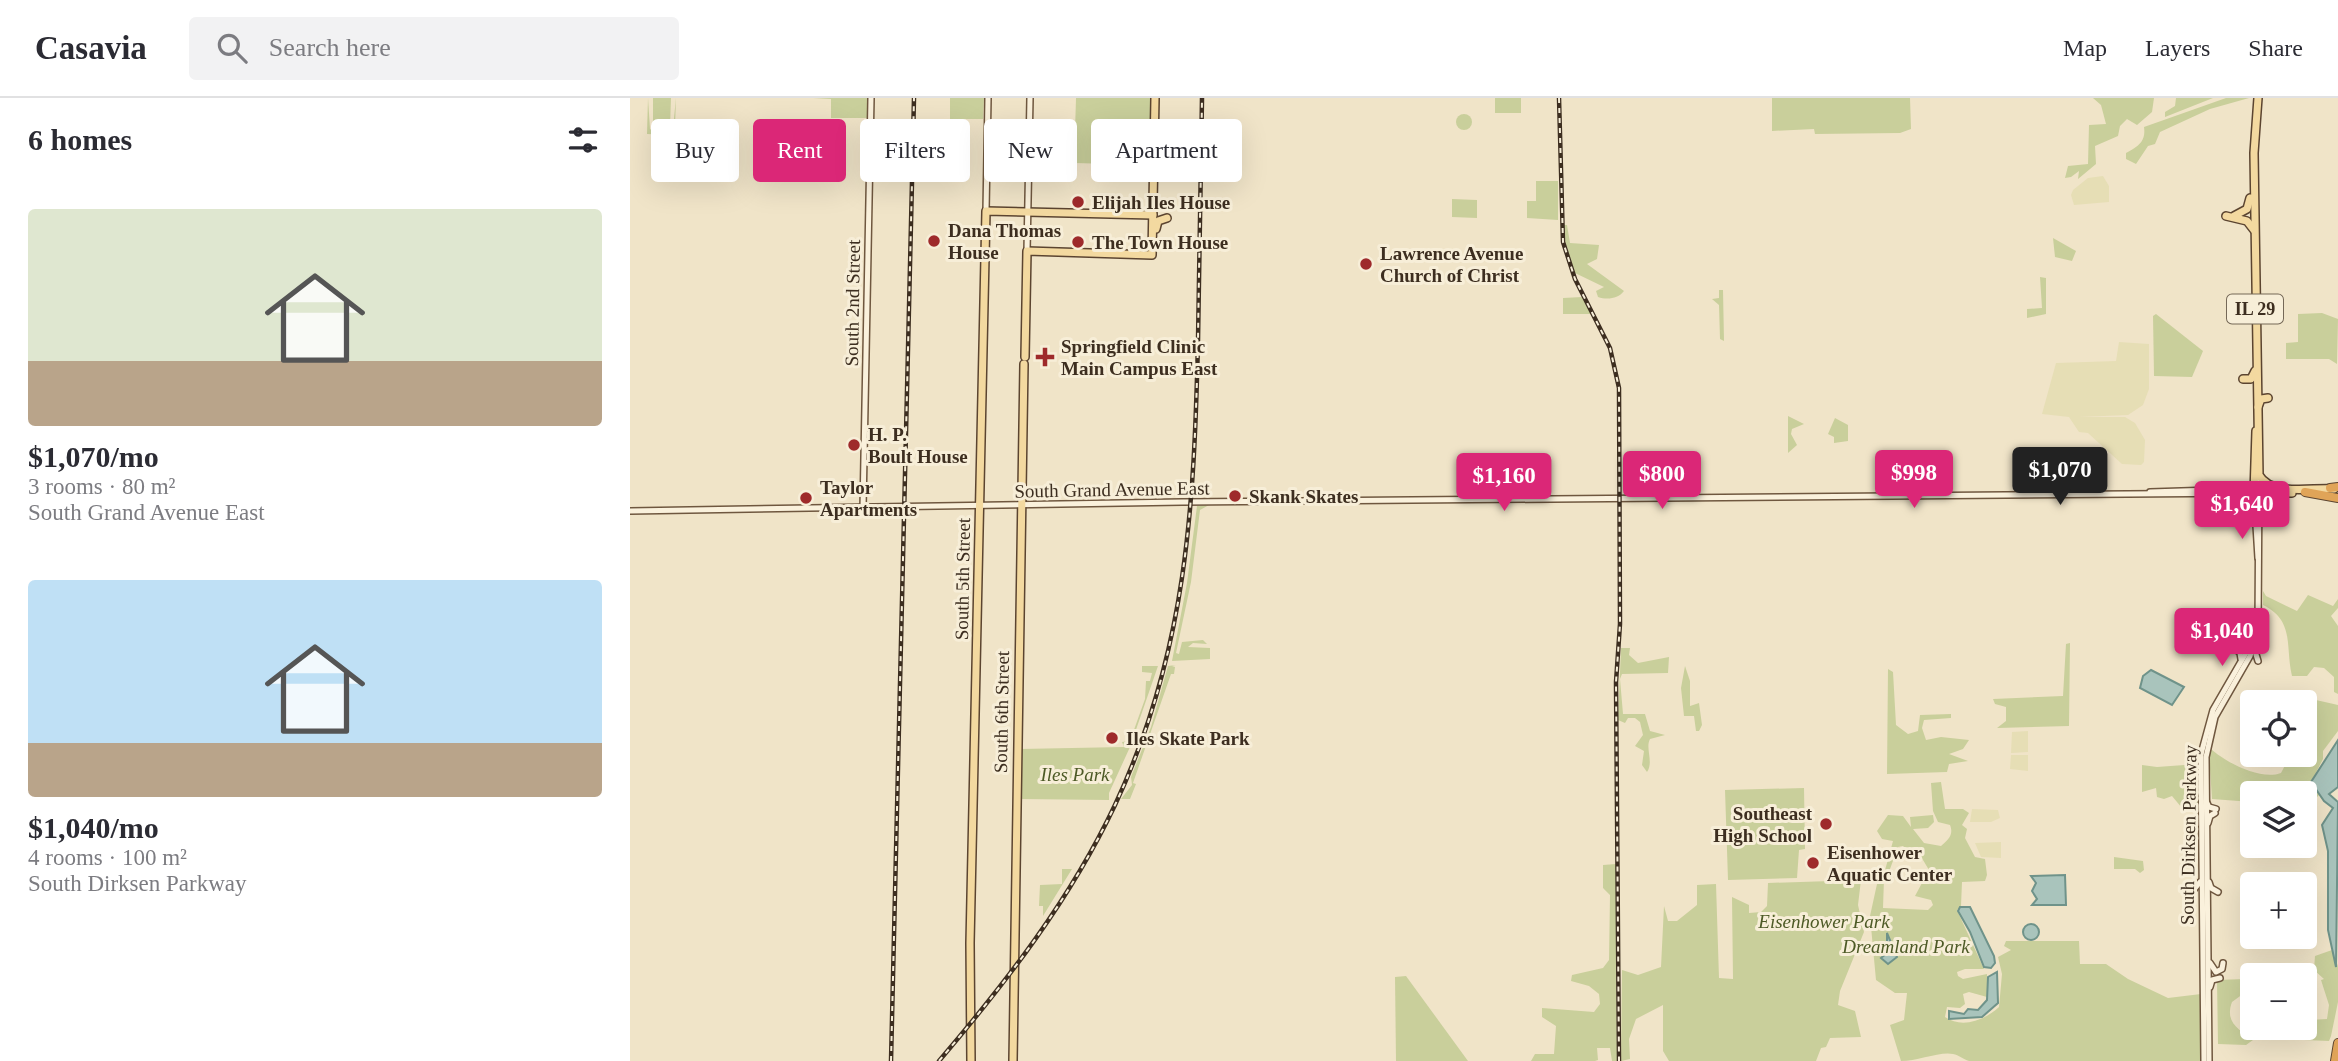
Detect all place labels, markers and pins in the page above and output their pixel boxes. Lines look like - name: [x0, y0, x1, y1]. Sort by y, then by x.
- place label: Elijah Iles House: [1092, 192, 1230, 213]
- marker: Elijah Iles House: [1070, 194, 1086, 210]
- place label: Dana Thomas House: [948, 220, 1061, 263]
- place label: The Town House: [1092, 232, 1228, 253]
- marker: Dana Thomas House: [926, 233, 942, 249]
- marker: The Town House: [1070, 234, 1086, 250]
- place label: Lawrence Avenue Church of Christ: [1380, 243, 1523, 286]
- marker: Lawrence Avenue Church of Christ: [1358, 256, 1374, 272]
- place label: Springfield Clinic Main Campus East: [1061, 336, 1218, 379]
- marker: Springfield Clinic Main Campus East: [1035, 347, 1055, 367]
- place label: H. P. Boult House: [868, 424, 968, 467]
- marker: H. P. Boult House: [846, 437, 862, 453]
- pin: $1,070: [2003, 448, 2117, 507]
- pin: $998: [1873, 450, 1955, 510]
- pin: $800: [1621, 452, 1703, 511]
- pin: $1,160: [1447, 454, 1561, 513]
- place label: Taylor Apartments: [820, 477, 917, 520]
- pin: $1,640: [2185, 482, 2299, 541]
- place label: Skank Skates: [1249, 486, 1358, 507]
- marker: Skank Skates: [1227, 488, 1243, 504]
- marker: Taylor Apartments: [798, 490, 814, 506]
- pin: $1,040: [2165, 608, 2279, 668]
- place label: Iles Skate Park: [1126, 728, 1250, 749]
- marker: Iles Skate Park: [1104, 730, 1120, 746]
- place label: Southeast High School: [1713, 803, 1813, 846]
- marker: Southeast High School: [1818, 816, 1834, 832]
- place label: Eisenhower Aquatic Center: [1827, 842, 1953, 885]
- marker: Eisenhower Aquatic Center: [1805, 855, 1821, 871]

